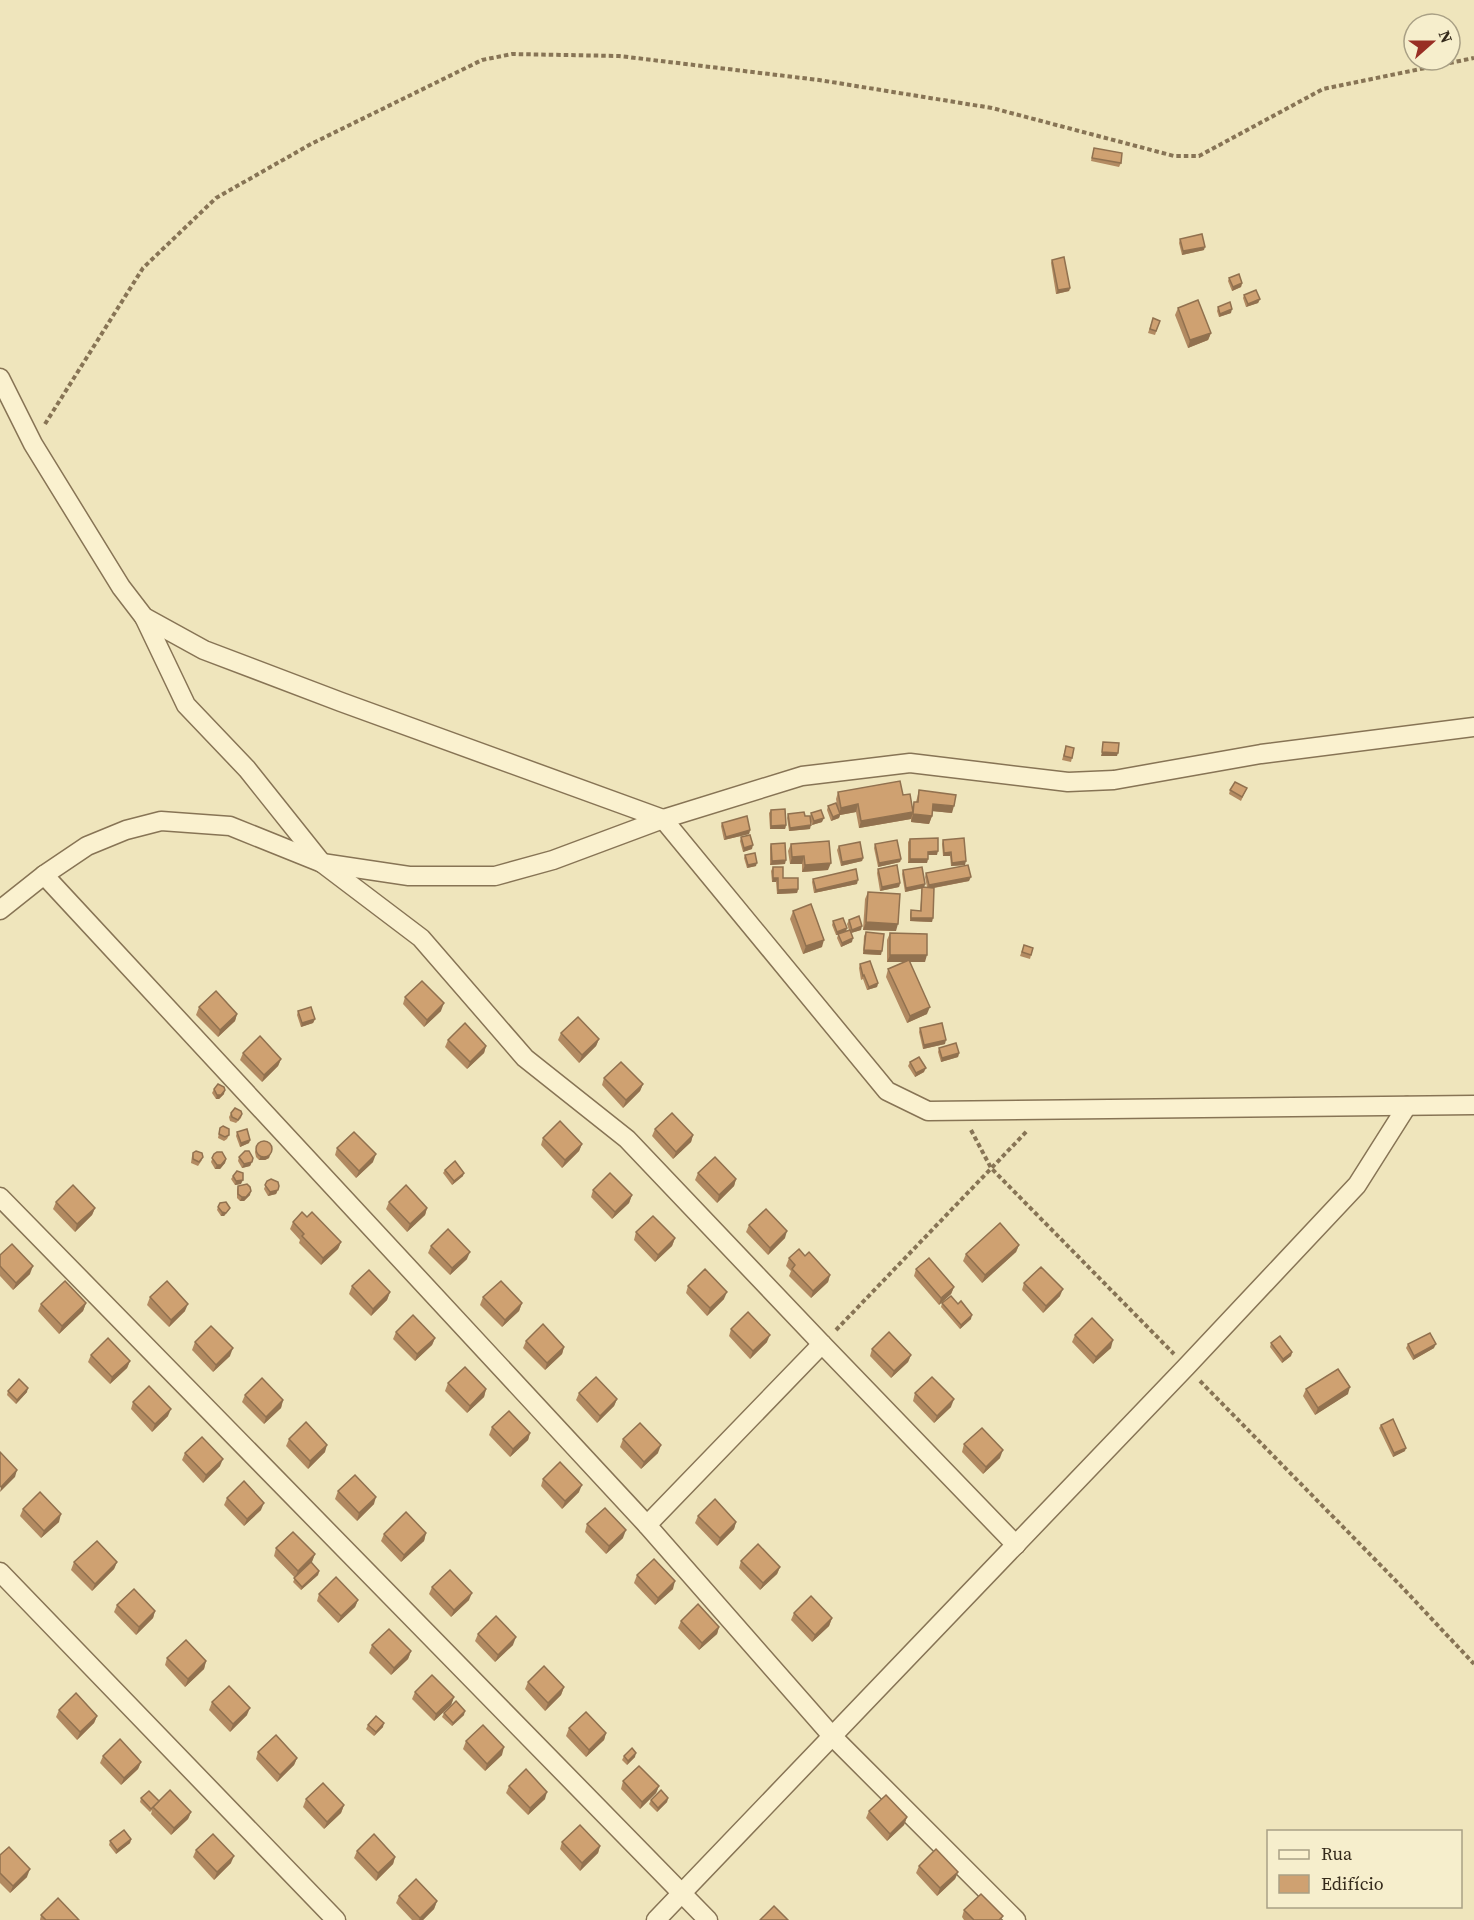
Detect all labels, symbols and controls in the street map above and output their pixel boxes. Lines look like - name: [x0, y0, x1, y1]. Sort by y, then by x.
- north arrow: [1402, 12, 1462, 72]
- text: N: [1434, 27, 1458, 46]
- legend: [1267, 1830, 1462, 1908]
- text: Rua: [1321, 1841, 1353, 1866]
- text: Edifício: [1321, 1871, 1384, 1896]

